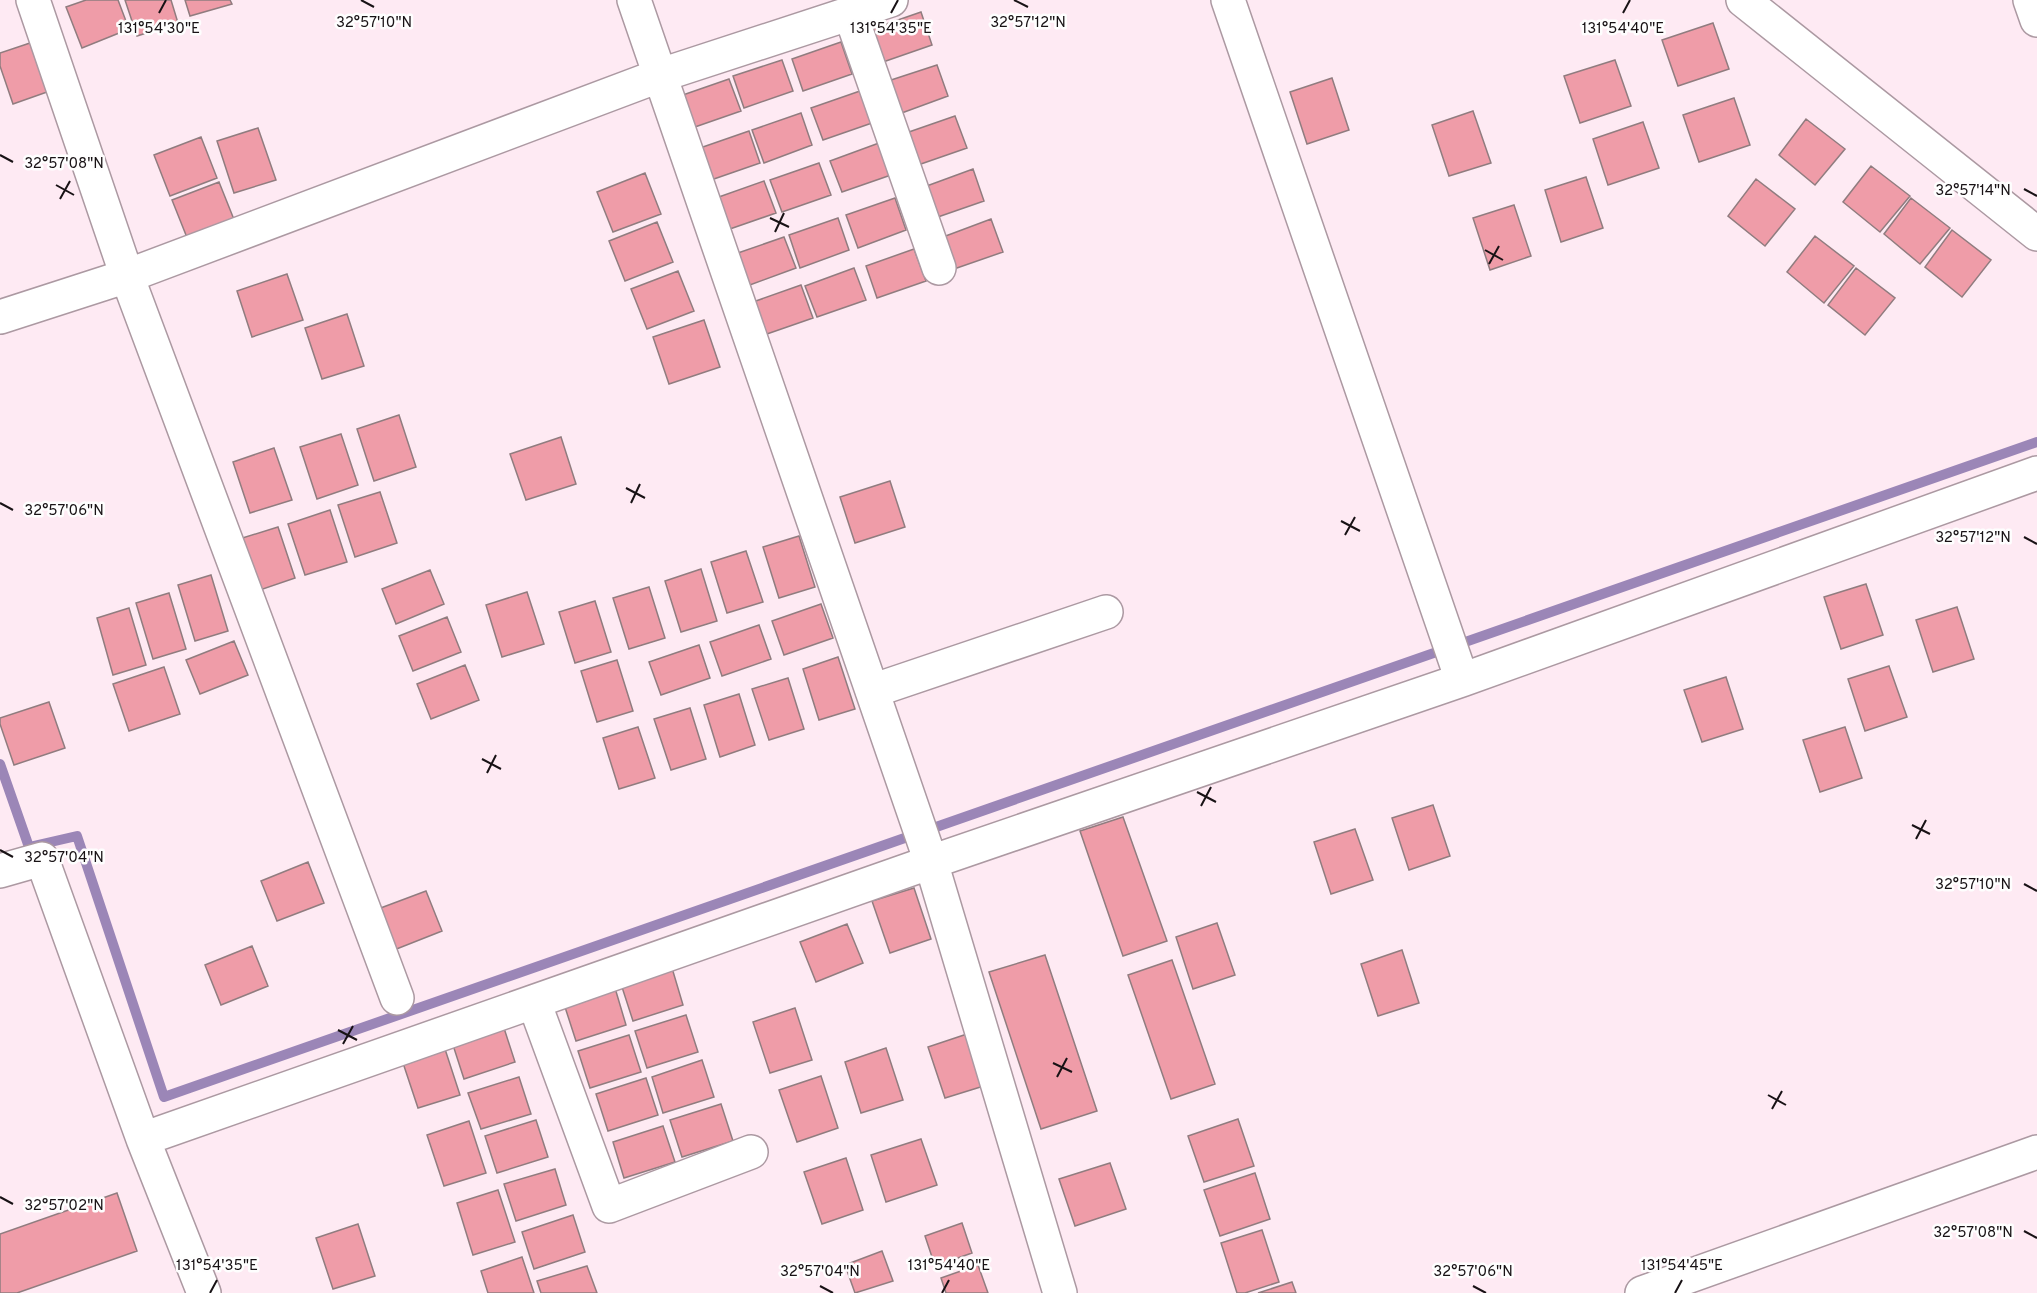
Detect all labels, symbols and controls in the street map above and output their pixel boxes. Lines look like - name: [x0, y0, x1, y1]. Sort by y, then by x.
- text: 32°57'10"N: [336, 14, 412, 33]
- text: 32°57'12"N: [990, 14, 1066, 33]
- text: 131°54'30"E: [118, 20, 200, 39]
- text: 131°54'35"E: [850, 20, 932, 39]
- text: 131°54'40"E: [1582, 20, 1664, 39]
- text: 32°57'08"N: [24, 155, 104, 174]
- text: 32°57'14"N: [1935, 182, 2011, 201]
- text: 32°57'06"N: [24, 502, 104, 521]
- text: 32°57'12"N: [1935, 529, 2011, 548]
- text: 32°57'04"N: [24, 849, 104, 868]
- text: 32°57'10"N: [1935, 876, 2011, 895]
- text: 32°57'02"N: [24, 1197, 104, 1216]
- text: 32°57'08"N: [1933, 1224, 2013, 1243]
- text: 131°54'35"E: [176, 1257, 258, 1276]
- text: 131°54'40"E: [908, 1257, 990, 1276]
- text: 131°54'45"E: [1641, 1257, 1723, 1276]
- text: 32°57'04"N: [780, 1263, 860, 1282]
- text: 32°57'06"N: [1433, 1263, 1513, 1282]

